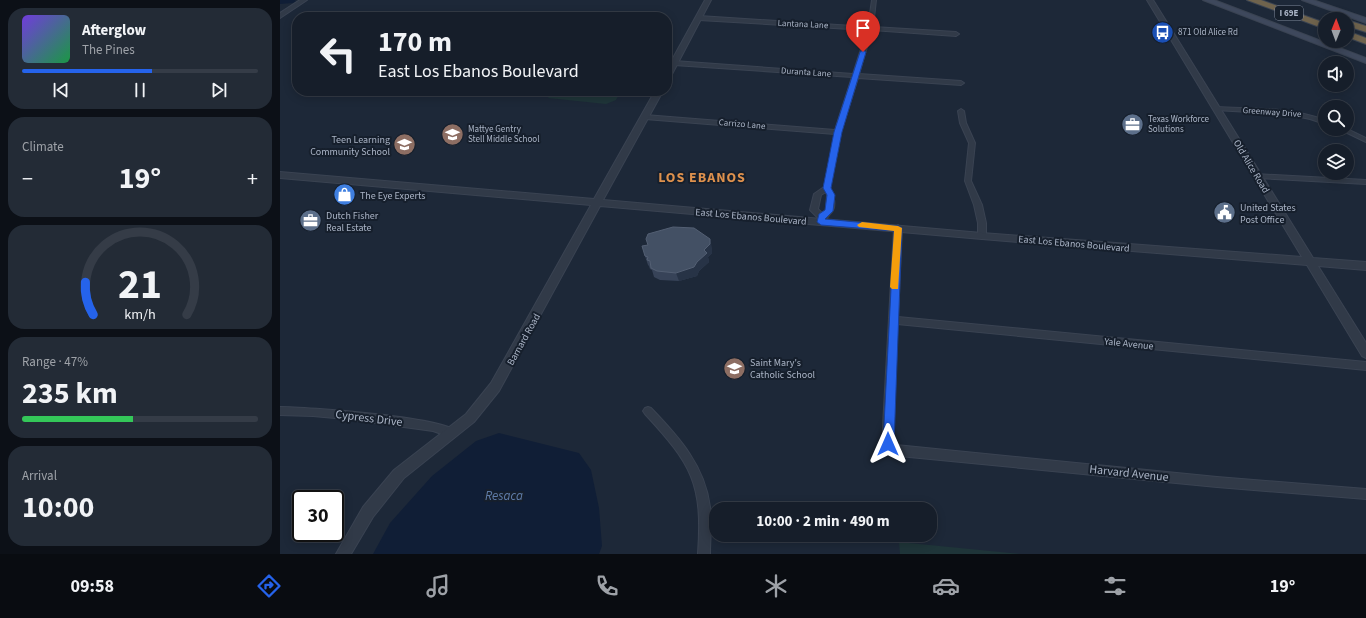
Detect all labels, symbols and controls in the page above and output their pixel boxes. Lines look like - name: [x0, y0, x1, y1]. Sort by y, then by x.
- road number: I 69E: [1275, 6, 1303, 20]
- pin: [846, 11, 880, 52]
- north arrow: [1318, 12, 1354, 48]
- map controls: [1318, 12, 1354, 180]
- street label: Lantana Lane: [777, 17, 829, 32]
- icon: arrive: [852, 17, 874, 39]
- bus stop icon: 871 Old Alice Rd: [1149, 19, 1175, 45]
- text: Afterglow: [82, 20, 146, 41]
- text: 170 m: [378, 22, 452, 62]
- place label: 871 Old Alice Rd: [1178, 26, 1238, 39]
- icon: left: [312, 28, 364, 80]
- text: The Pines: [82, 41, 135, 59]
- button: sound: [1318, 56, 1354, 92]
- text: East Los Ebanos Boulevard: [378, 59, 579, 84]
- street label: Duranta Lane: [780, 64, 832, 81]
- icon: previous: [50, 79, 72, 101]
- icon: pause: [129, 79, 151, 101]
- icon: next: [208, 79, 230, 101]
- button: search: [1318, 100, 1354, 136]
- street label: Greenway Drive: [1242, 104, 1302, 121]
- office icon: Texas Workforce Solutions: [1120, 111, 1146, 137]
- place label: Texas Workforce Solutions: [1148, 113, 1210, 136]
- street label: Carrizo Lane: [718, 116, 766, 133]
- school or university icon: Mattye Gentry Stell Middle School: [440, 121, 466, 147]
- place label: Mattye Gentry Stell Middle School: [468, 123, 540, 146]
- school or university icon: Teen Learning Community School: [392, 132, 418, 158]
- place label: Teen Learning Community School: [310, 133, 390, 159]
- street label: Old Alice Road: [1230, 137, 1273, 196]
- text: Climate: [22, 138, 64, 156]
- button: layers: [1318, 144, 1354, 180]
- text: 19°: [119, 157, 161, 200]
- text: −: [22, 163, 33, 195]
- text: +: [247, 163, 258, 195]
- district label: LOS EBANOS: [658, 168, 746, 188]
- shop icon: The Eye Experts: [331, 182, 357, 208]
- place label: The Eye Experts: [360, 189, 425, 203]
- public building icon: United States Post Office: [1211, 200, 1237, 226]
- place label: United States Post Office: [1240, 201, 1296, 227]
- street label: East Los Ebanos Boulevard: [695, 205, 807, 229]
- office icon: Dutch Fisher Real Estate: [298, 208, 324, 234]
- place label: Dutch Fisher Real Estate: [326, 209, 379, 235]
- street label: East Los Ebanos Boulevard: [1018, 232, 1130, 256]
- text: 21: [118, 255, 162, 315]
- text: km/h: [124, 304, 156, 325]
- street label: Barnard Road: [504, 311, 544, 368]
- street label: Yale Avenue: [1103, 334, 1154, 354]
- text: Range · 47%: [22, 353, 88, 371]
- school or university icon: Saint Mary's Catholic School: [721, 355, 747, 381]
- place label: Saint Mary's Catholic School: [750, 356, 816, 382]
- text: 235 km: [22, 372, 118, 415]
- street label: Cypress Drive: [334, 406, 403, 431]
- position arrow: [867, 423, 909, 465]
- street label: Harvard Avenue: [1088, 461, 1170, 486]
- text: Arrival: [22, 467, 57, 485]
- text: 10:00: [22, 486, 94, 529]
- water label: Resaca: [485, 487, 523, 505]
- speed limit sign: 30: [292, 490, 344, 542]
- text: 10:00 · 2 min · 490 m: [756, 511, 890, 532]
- icon: directions: [255, 572, 283, 600]
- icon: music: [424, 572, 452, 600]
- icon: phone: [593, 572, 621, 600]
- icon: climate: [762, 572, 790, 600]
- icon: car: [932, 572, 960, 600]
- icon: filters: [1101, 572, 1129, 600]
- text: 09:58: [71, 574, 114, 599]
- text: 19°: [1270, 574, 1295, 599]

